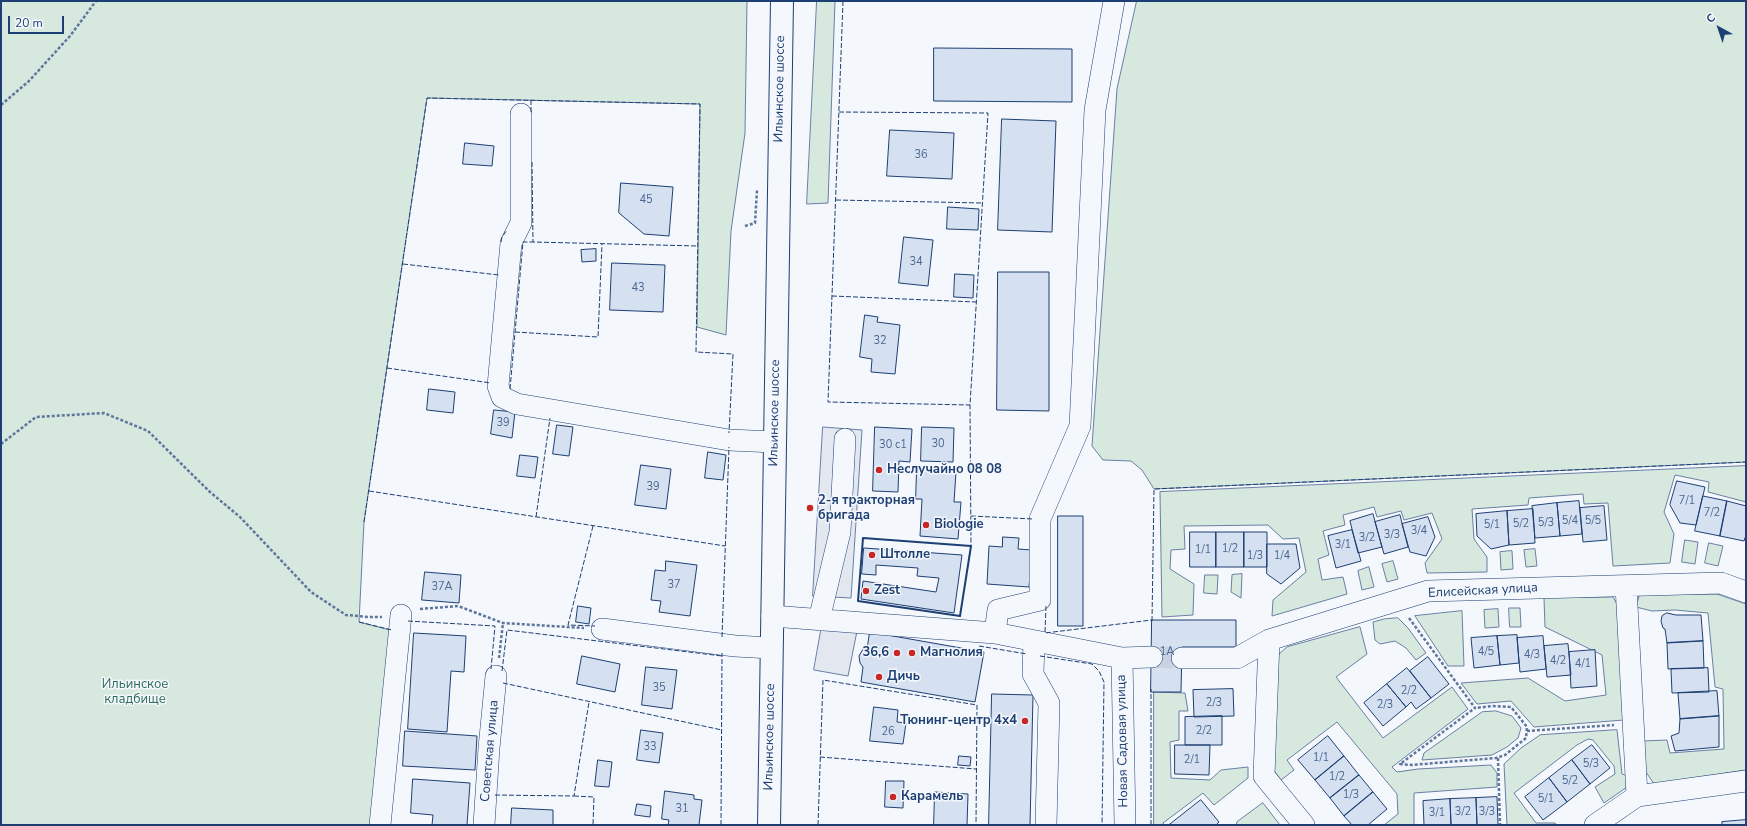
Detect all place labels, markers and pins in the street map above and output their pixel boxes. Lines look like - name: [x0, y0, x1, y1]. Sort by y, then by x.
- place label: Неслучайно 08 08: [887, 462, 1002, 478]
- marker: Неслучайно 08 08: [874, 465, 884, 475]
- place label: 2-я тракторная бригада: [818, 493, 915, 524]
- marker: 2-я тракторная бригада: [805, 503, 815, 513]
- place label: Biologie: [934, 517, 984, 533]
- marker: Biologie: [921, 520, 931, 530]
- place label: Штолле: [880, 547, 930, 563]
- marker: Штолле: [867, 550, 877, 560]
- place label: Zest: [874, 583, 900, 599]
- marker: Zest: [861, 586, 871, 596]
- place label: 36,6: [862, 645, 889, 661]
- place label: Магнолия: [920, 645, 983, 661]
- marker: 36,6: [892, 648, 902, 658]
- marker: Магнолия: [907, 648, 917, 658]
- place label: Дичь: [887, 669, 920, 685]
- marker: Дичь: [874, 672, 884, 682]
- place label: Тюнинг-центр 4х4: [900, 713, 1017, 729]
- marker: Тюнинг-центр 4х4: [1020, 716, 1030, 726]
- place label: Карамель: [901, 789, 963, 805]
- marker: Карамель: [888, 792, 898, 802]

